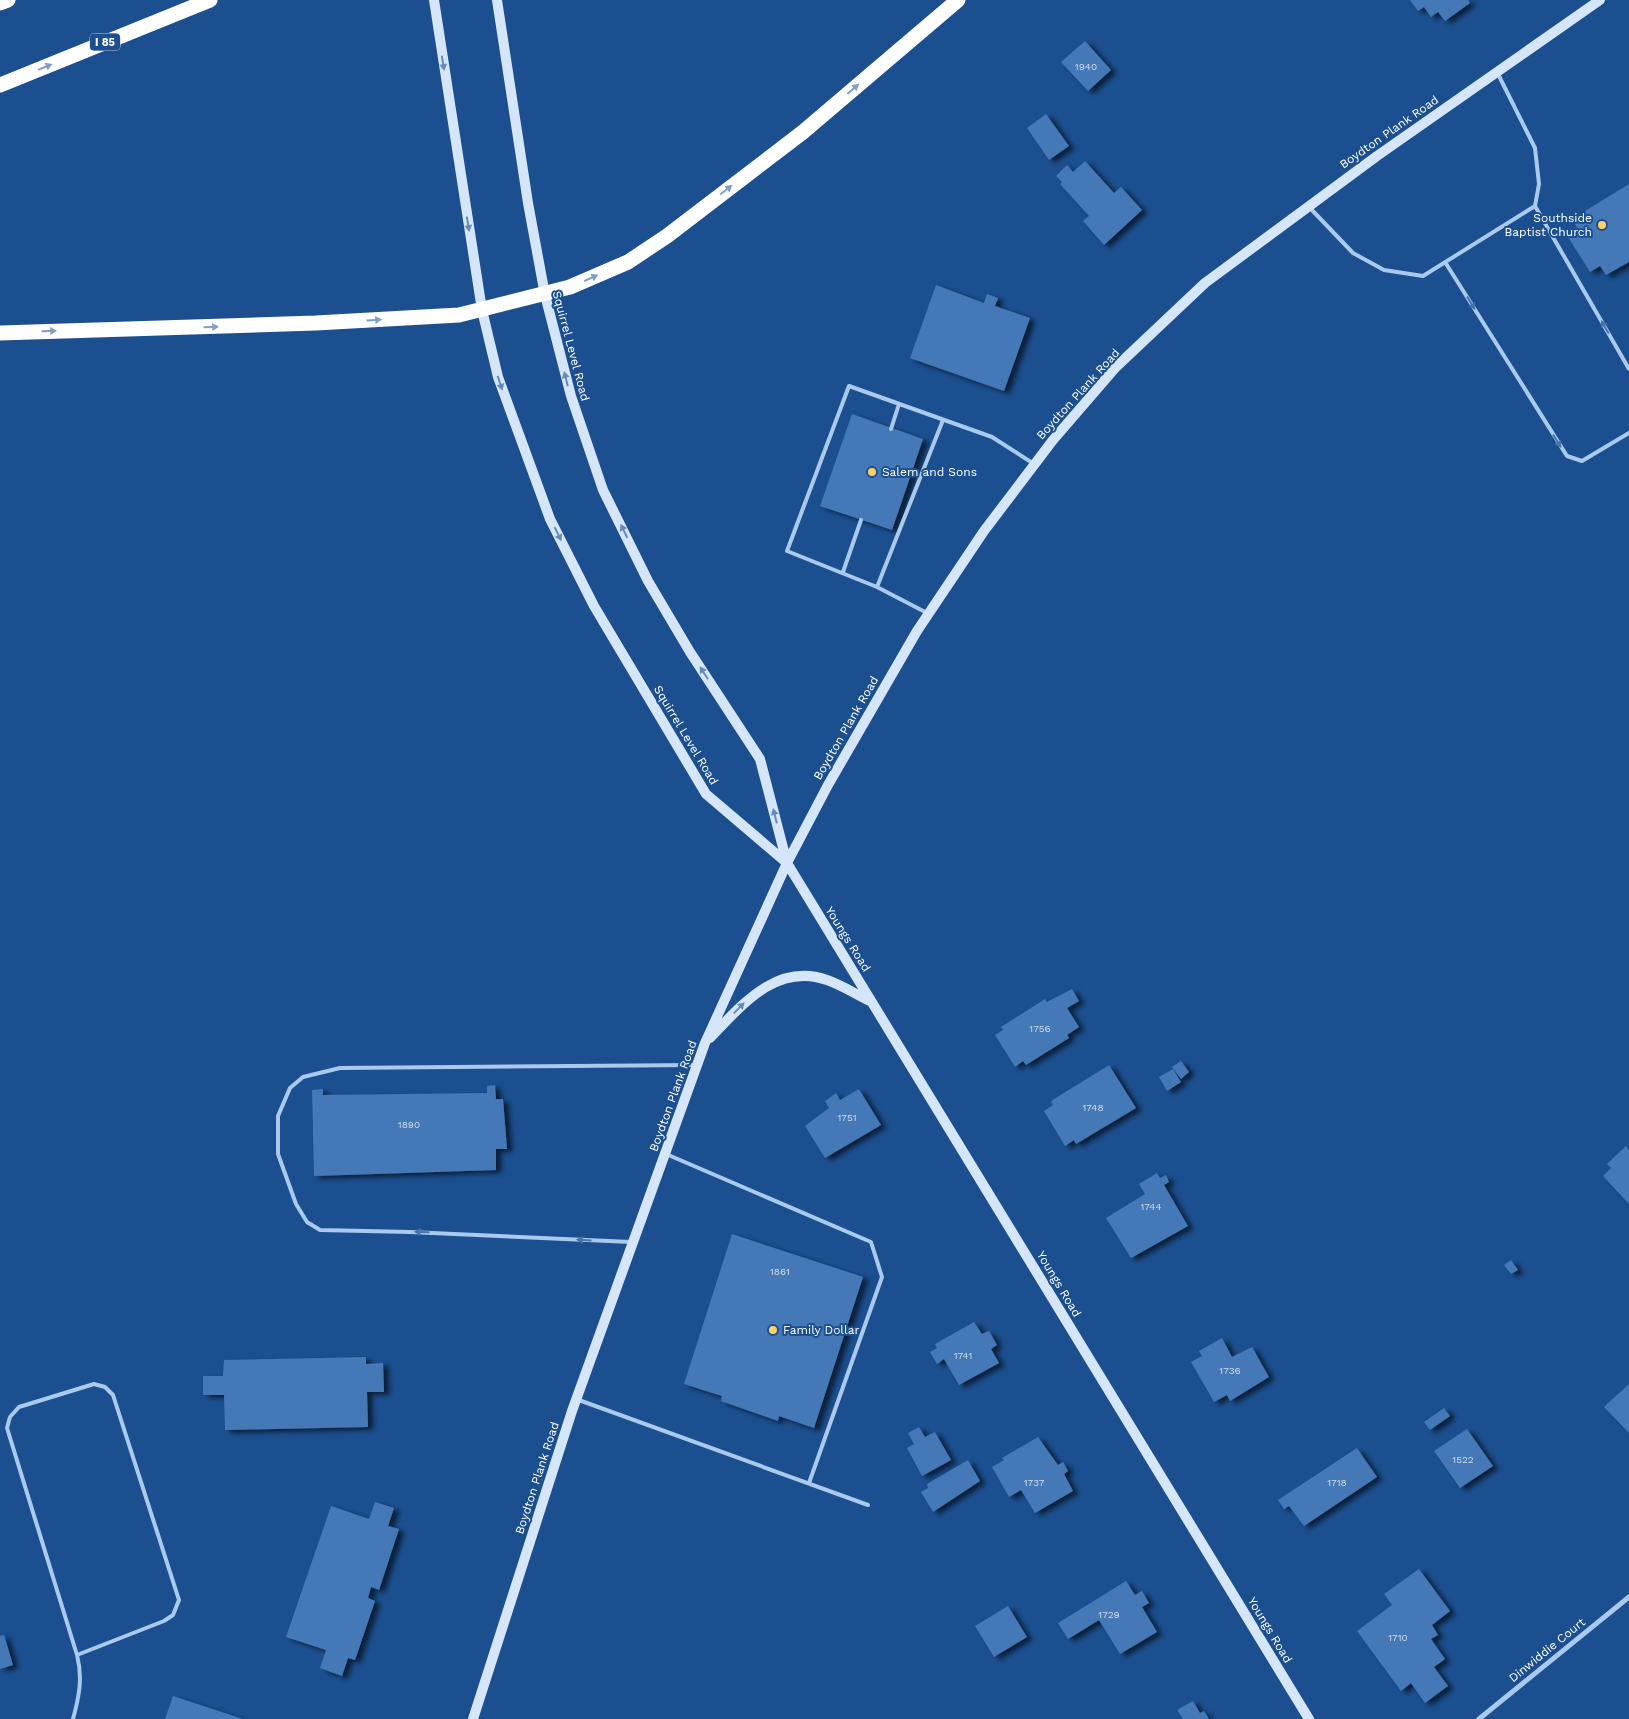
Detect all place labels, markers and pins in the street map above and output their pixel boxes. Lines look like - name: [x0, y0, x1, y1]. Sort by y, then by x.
- place label: Southside Baptist Church: [1504, 211, 1592, 239]
- marker: Southside Baptist Church: [1596, 219, 1608, 231]
- place label: Salem and Sons: [882, 465, 977, 479]
- marker: Salem and Sons: [866, 466, 878, 478]
- place label: Family Dollar: [783, 1323, 859, 1337]
- marker: Family Dollar: [767, 1324, 779, 1336]

